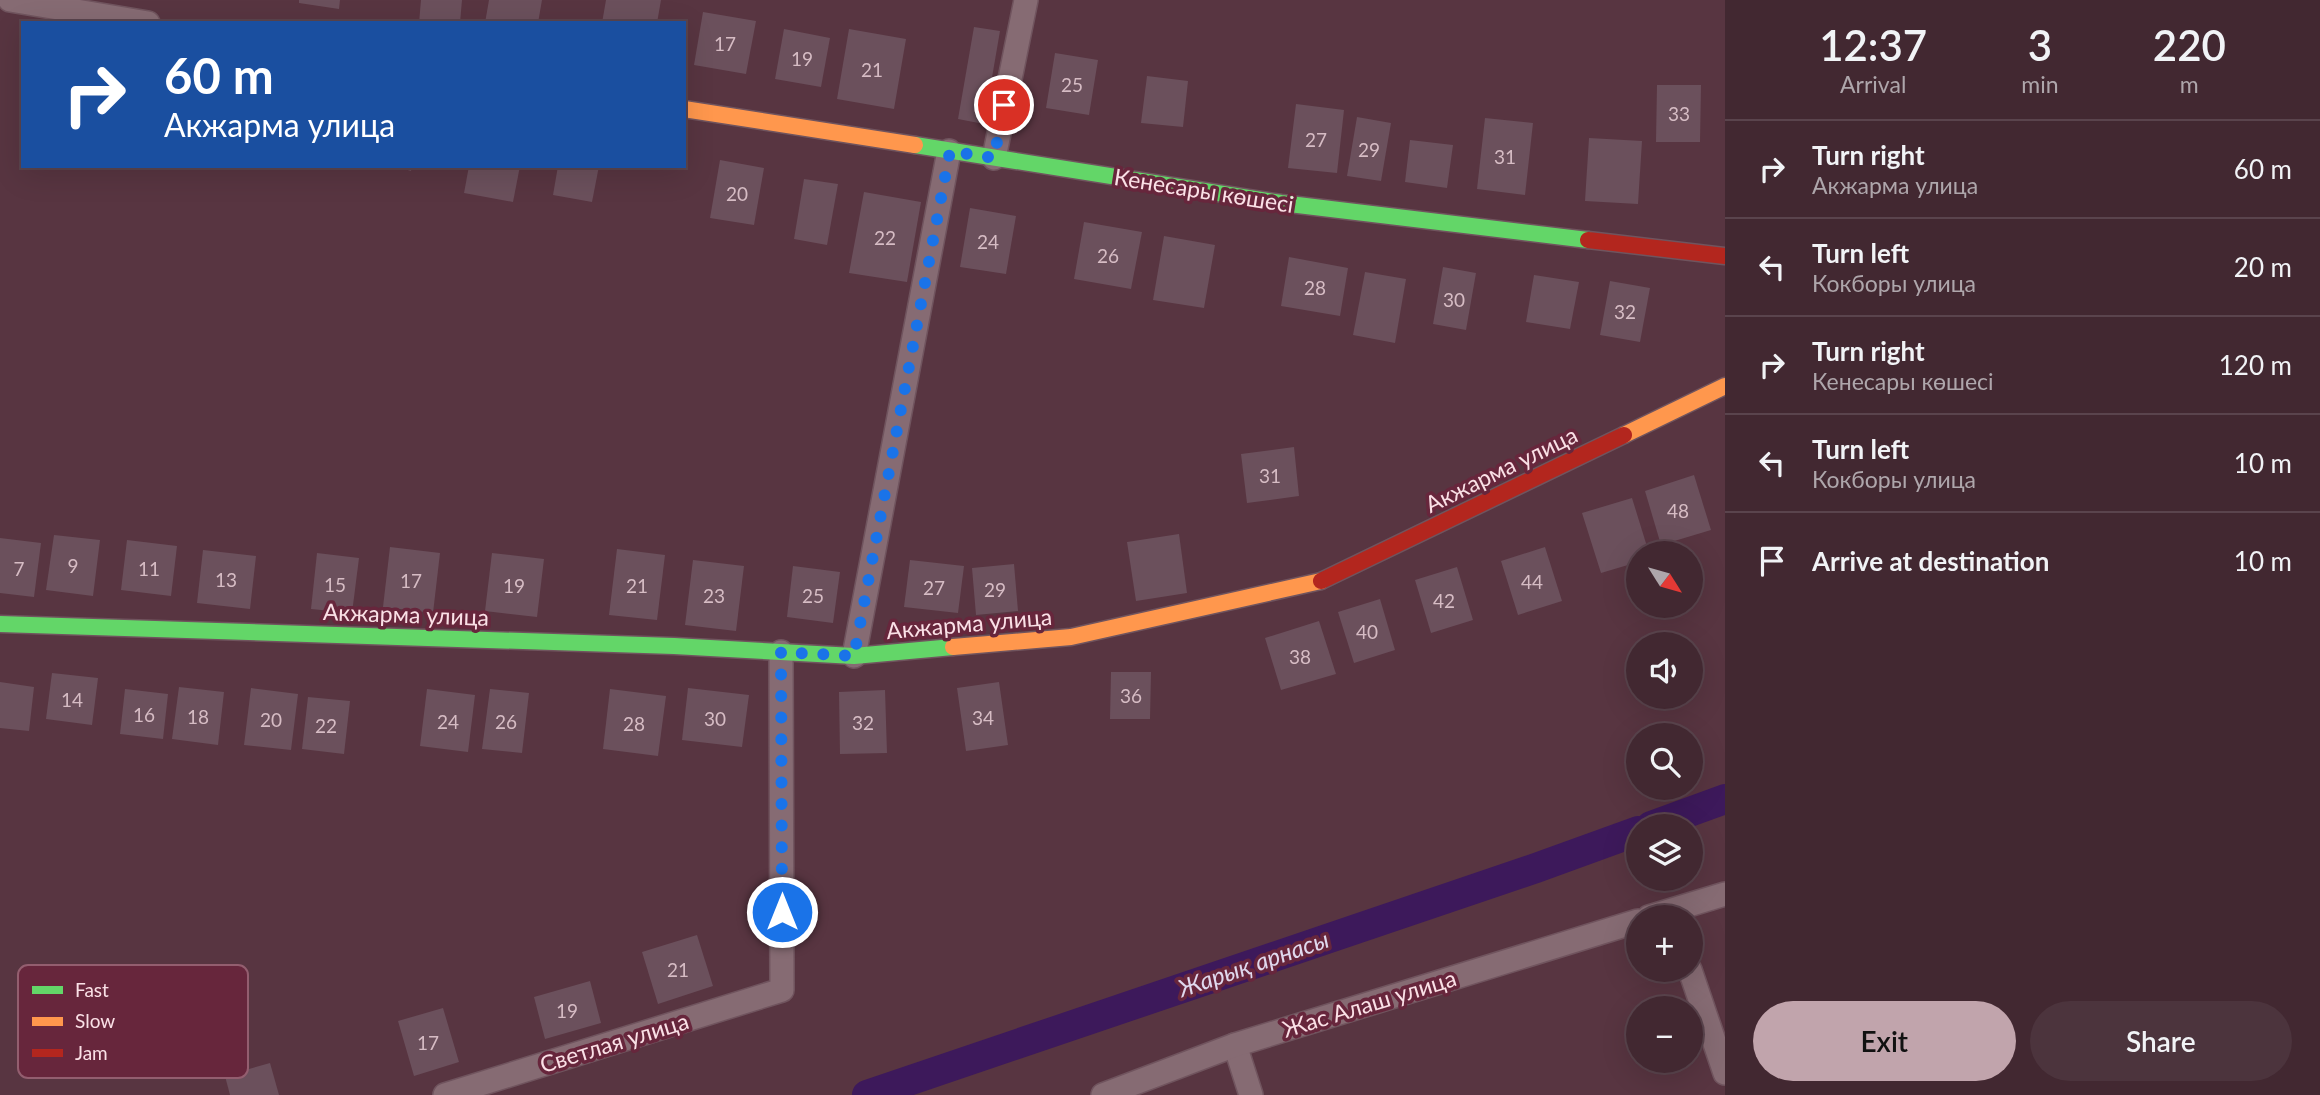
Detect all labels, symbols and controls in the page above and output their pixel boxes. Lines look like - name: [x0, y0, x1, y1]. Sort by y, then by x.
- text: 12:37: [1819, 20, 1927, 70]
- text: 3: [2028, 20, 2052, 70]
- text: 220: [2153, 20, 2226, 70]
- house number: 17: [714, 32, 736, 55]
- text: 60 m: [164, 46, 274, 104]
- house number: 19: [791, 47, 813, 70]
- icon: right: [49, 49, 140, 140]
- house number: 21: [861, 58, 883, 81]
- text: Arrival: [1840, 70, 1906, 98]
- text: min: [2021, 70, 2059, 98]
- text: m: [2180, 70, 2199, 98]
- house number: 25: [1061, 73, 1083, 96]
- pin: [974, 75, 1034, 135]
- icon: arrive: [985, 86, 1023, 124]
- house number: 33: [1668, 102, 1690, 125]
- text: Акжарма улица: [164, 105, 395, 144]
- house number: 27: [1305, 128, 1327, 151]
- house number: 29: [1358, 138, 1380, 161]
- text: Turn right: [1812, 139, 1925, 171]
- house number: 31: [1494, 145, 1516, 168]
- icon: right: [1753, 150, 1791, 188]
- text: 60 m: [2234, 153, 2292, 185]
- street label: Кенесары көшесі: [1112, 162, 1296, 218]
- text: Акжарма улица: [1812, 171, 1978, 199]
- house number: 20: [726, 182, 748, 205]
- house number: 22: [874, 226, 896, 249]
- house number: 24: [977, 230, 999, 253]
- text: Turn left: [1812, 237, 1909, 269]
- house number: 26: [1097, 244, 1119, 267]
- icon: left: [1753, 248, 1791, 286]
- text: 20 m: [2234, 251, 2292, 283]
- text: Кокборы улица: [1812, 269, 1976, 297]
- house number: 28: [1304, 276, 1326, 299]
- house number: 30: [1443, 288, 1465, 311]
- house number: 32: [1614, 300, 1636, 323]
- text: Turn right: [1812, 335, 1925, 367]
- icon: right: [1753, 346, 1791, 384]
- text: 120 m: [2219, 349, 2292, 381]
- text: Кенесары көшесі: [1812, 367, 1994, 395]
- street label: Акжарма улица: [1420, 420, 1582, 518]
- text: Turn left: [1812, 433, 1909, 465]
- icon: left: [1753, 444, 1791, 482]
- text: 10 m: [2234, 447, 2292, 479]
- house number: 31: [1259, 464, 1281, 487]
- text: Кокборы улица: [1812, 465, 1976, 493]
- house number: 48: [1667, 499, 1689, 522]
- north arrow: [1626, 541, 1703, 618]
- map controls: [1626, 541, 1703, 1073]
- icon: arrive: [1753, 542, 1791, 580]
- text: Arrive at destination: [1812, 545, 2049, 577]
- text: 10 m: [2234, 545, 2292, 577]
- house number: 9: [67, 554, 79, 577]
- house number: 7: [13, 557, 25, 580]
- house number: 11: [138, 557, 160, 580]
- house number: 13: [215, 568, 237, 591]
- house number: 17: [400, 569, 422, 592]
- house number: 44: [1521, 570, 1543, 593]
- house number: 15: [324, 573, 346, 596]
- house number: 19: [503, 574, 525, 597]
- house number: 21: [626, 574, 648, 597]
- house number: 27: [923, 576, 945, 599]
- house number: 29: [984, 578, 1006, 601]
- house number: 23: [703, 584, 725, 607]
- house number: 25: [802, 584, 824, 607]
- house number: 42: [1433, 589, 1455, 612]
- street label: Акжарма улица: [322, 597, 490, 631]
- street label: Акжарма улица: [885, 602, 1053, 644]
- house number: 40: [1356, 620, 1378, 643]
- button: sound: [1626, 632, 1703, 709]
- house number: 38: [1289, 645, 1311, 668]
- house number: 36: [1120, 684, 1142, 707]
- house number: 14: [61, 688, 83, 711]
- house number: 16: [133, 703, 155, 726]
- house number: 18: [187, 705, 209, 728]
- house number: 34: [972, 706, 994, 729]
- house number: 30: [704, 707, 726, 730]
- house number: 20: [260, 708, 282, 731]
- house number: 24: [437, 710, 459, 733]
- house number: 26: [495, 710, 517, 733]
- house number: 32: [852, 711, 874, 734]
- house number: 28: [623, 712, 645, 735]
- house number: 22: [315, 714, 337, 737]
- button: search: [1626, 723, 1703, 800]
- button: layers: [1626, 814, 1703, 891]
- position arrow: [745, 875, 819, 949]
- button: +: [1626, 905, 1703, 982]
- water label: Жарық арнасы: [1173, 924, 1332, 1003]
- house number: 21: [667, 958, 689, 981]
- street label: Жас Алаш улица: [1279, 963, 1459, 1043]
- legend: [18, 965, 248, 1078]
- text: Fast: [75, 978, 109, 1001]
- button: −: [1626, 996, 1703, 1073]
- house number: 19: [556, 999, 578, 1022]
- button: Exit: [1753, 1001, 2016, 1081]
- button: Share: [2030, 1001, 2292, 1081]
- street label: Светлая улица: [536, 1006, 692, 1078]
- text: Slow: [75, 1009, 115, 1032]
- house number: 17: [417, 1031, 439, 1054]
- text: Jam: [75, 1041, 108, 1064]

